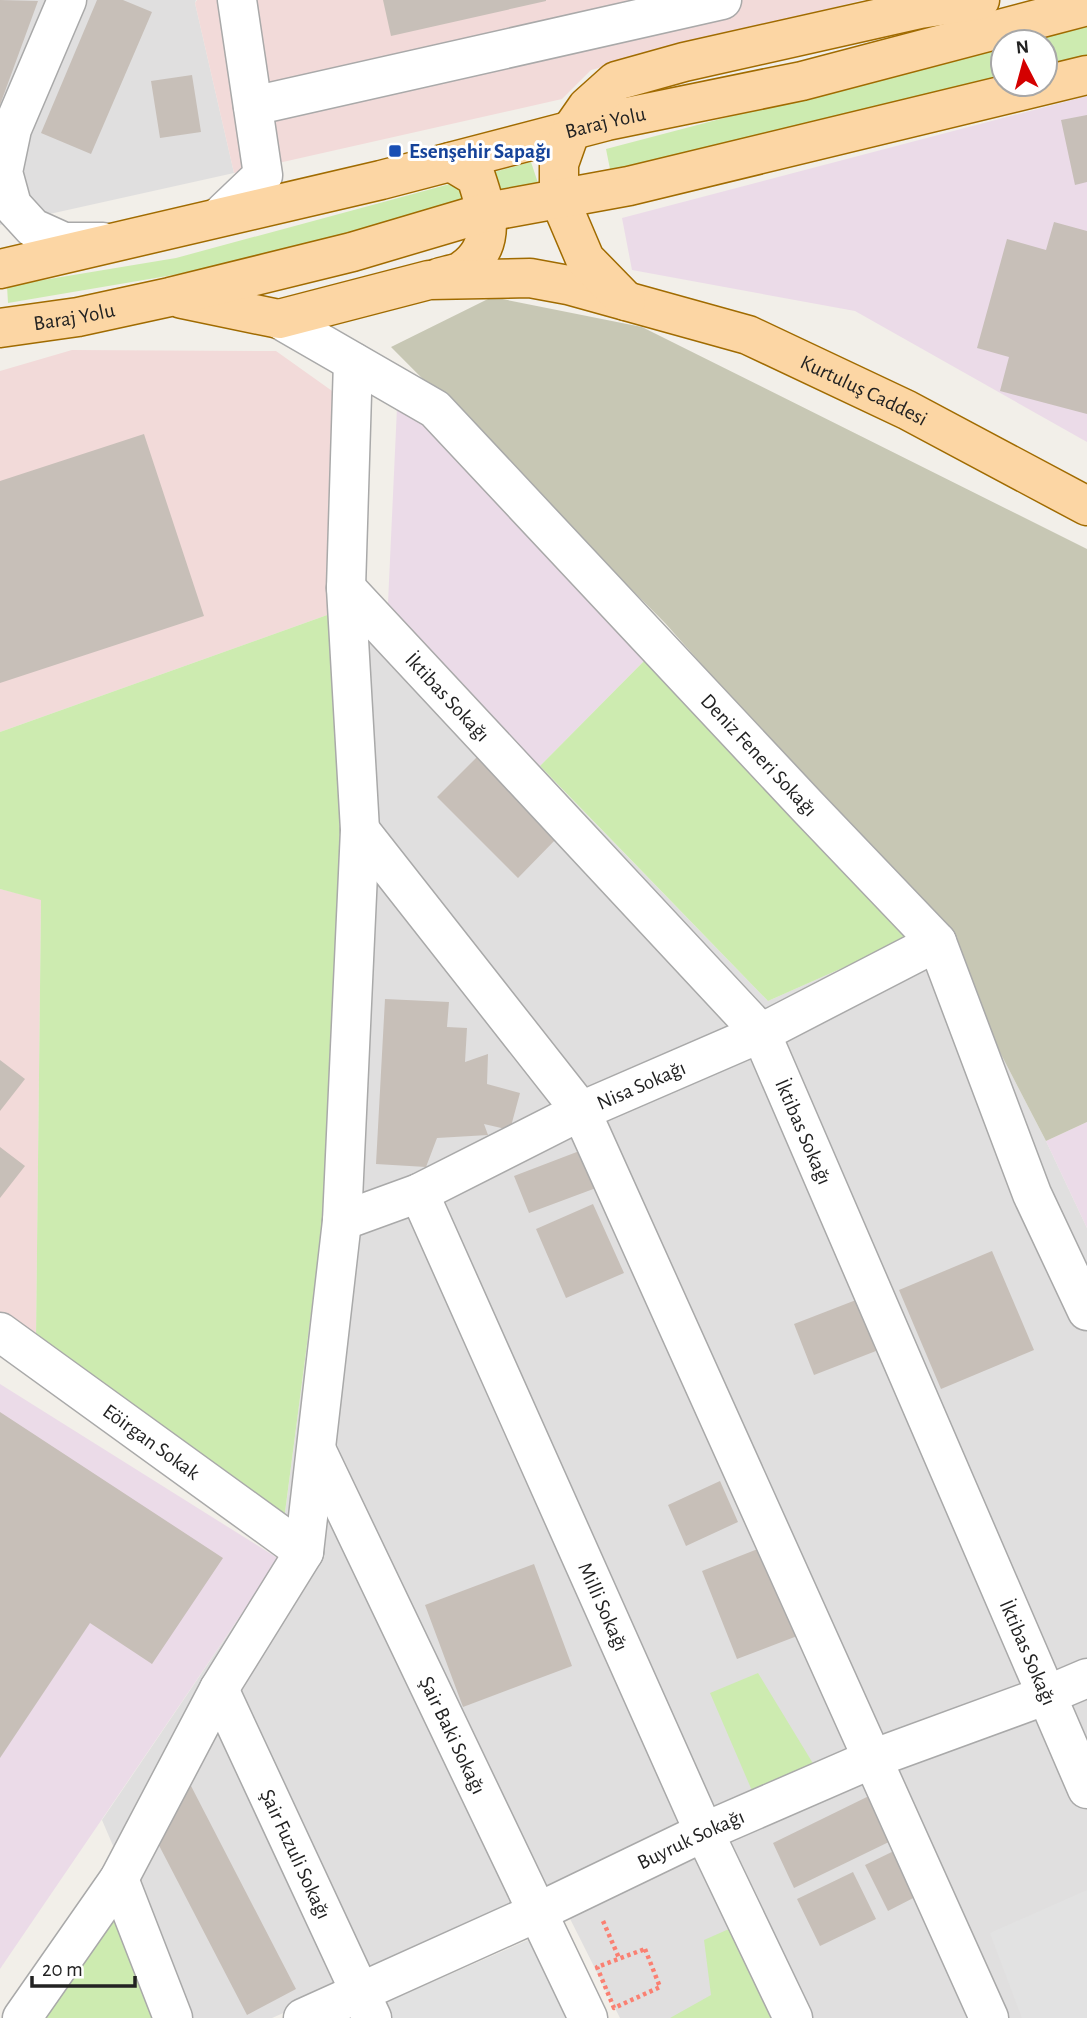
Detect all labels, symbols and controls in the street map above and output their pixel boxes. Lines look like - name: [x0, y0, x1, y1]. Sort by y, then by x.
- north arrow: [989, 28, 1059, 98]
- text: N: [1015, 37, 1030, 58]
- street label: Baraj Yolu: [563, 103, 648, 142]
- place label: Esenşehir Sapağı: [409, 141, 551, 162]
- marker: Esenşehir Sapağı: [387, 143, 403, 159]
- street label: Baraj Yolu: [32, 299, 117, 334]
- street label: Kurtuluş Caddesi: [797, 351, 931, 430]
- street label: İktibas Sokağı: [401, 648, 493, 746]
- street label: Deniz Feneri Sokağı: [697, 690, 821, 820]
- street label: Nisa Sokağı: [594, 1057, 689, 1114]
- street label: İktibas Sokağı: [771, 1076, 835, 1188]
- street label: Eöirgan Sokak: [99, 1400, 204, 1484]
- street label: Milli Sokağı: [574, 1559, 632, 1654]
- street label: İktibas Sokağı: [996, 1596, 1060, 1708]
- street label: Şair Baki Sokağı: [415, 1673, 489, 1798]
- street label: Şair Fuzuli Sokağı: [256, 1786, 334, 1922]
- street label: Buyruk Sokağı: [634, 1806, 747, 1873]
- scale bar: [32, 1944, 135, 1988]
- text: 20 m: [42, 1959, 83, 1980]

